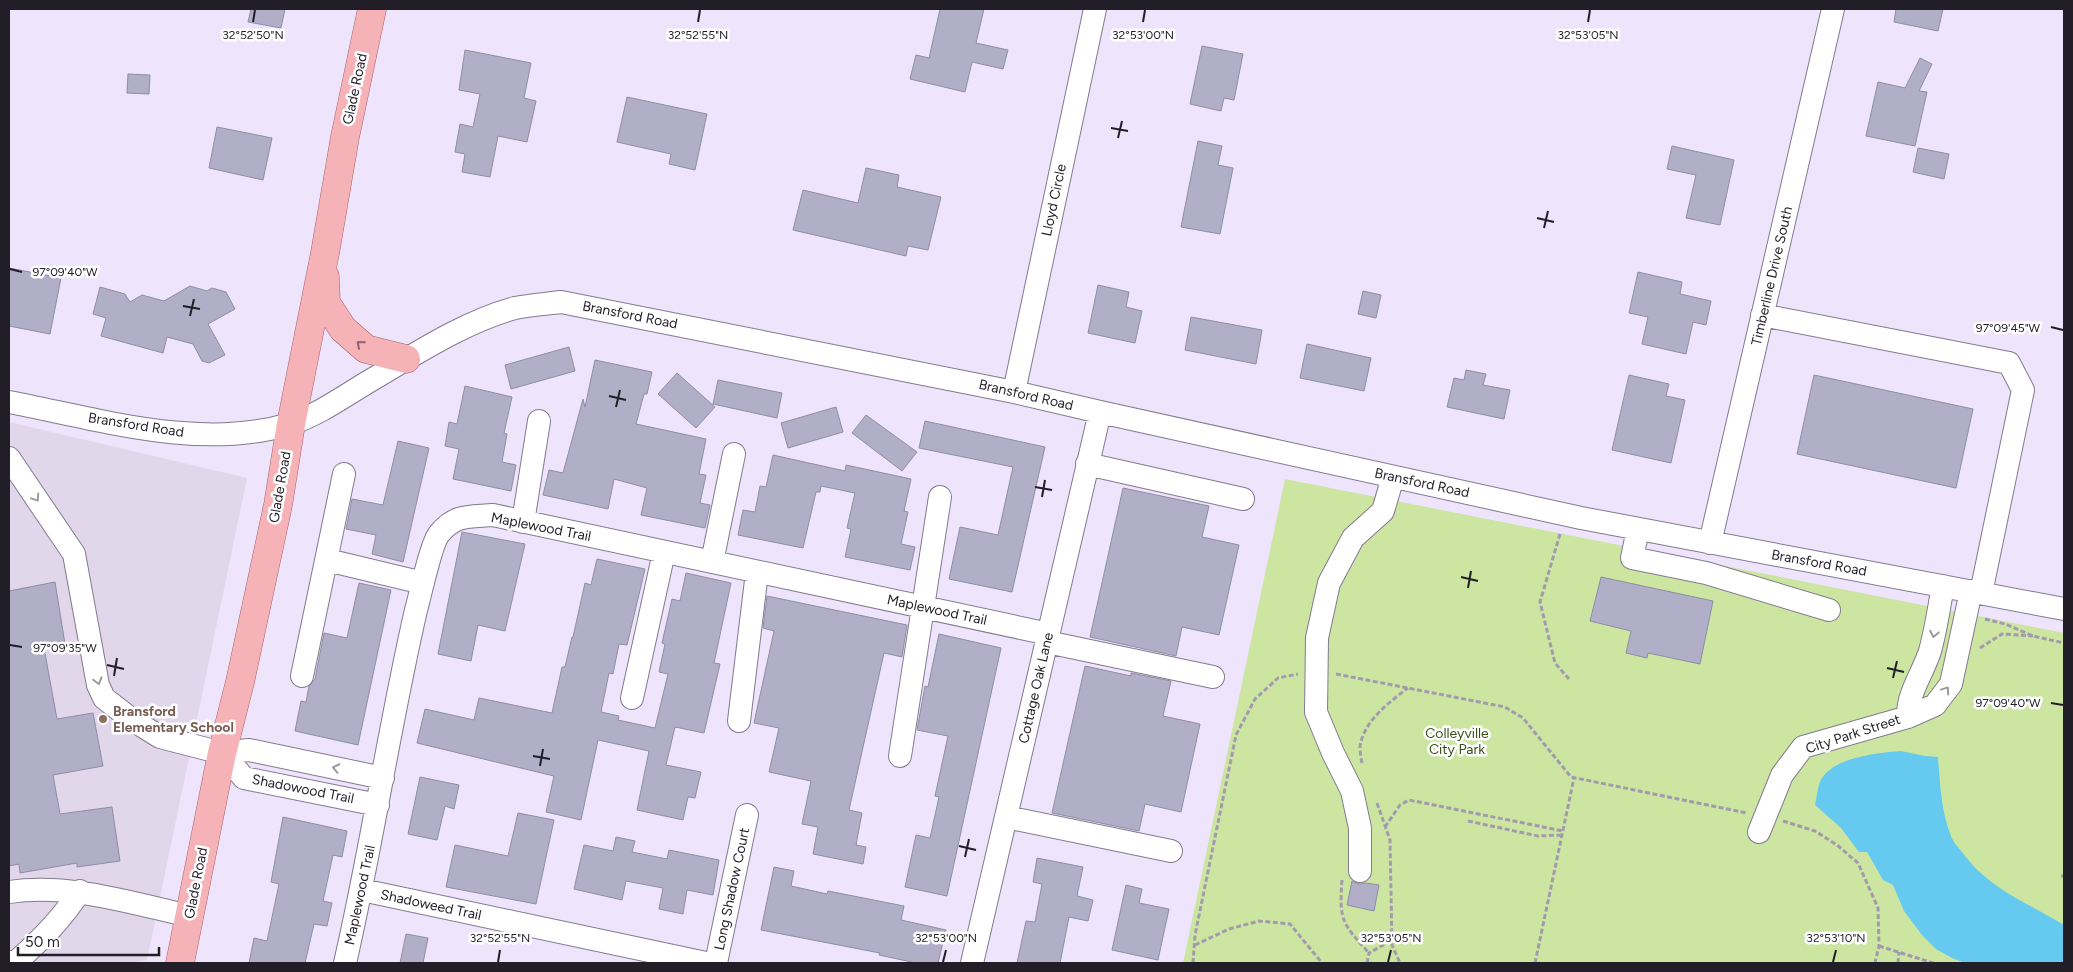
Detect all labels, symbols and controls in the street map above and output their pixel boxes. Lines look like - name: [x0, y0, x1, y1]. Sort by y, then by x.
- text: 32°52'50"N: [222, 28, 284, 42]
- text: 32°52'55"N: [668, 28, 728, 42]
- text: 32°53'00"N: [1112, 28, 1174, 42]
- text: 32°53'05"N: [1557, 28, 1619, 42]
- street label: Glade Road: [339, 52, 371, 126]
- street label: Lloyd Circle: [1038, 162, 1070, 238]
- street label: Timberline Drive South: [1748, 205, 1796, 347]
- text: 97°09'40"W: [32, 265, 98, 279]
- street label: Bransford Road: [581, 297, 679, 333]
- text: 97°09'45"W: [1976, 321, 2041, 335]
- one-way arrow: [357, 341, 366, 350]
- street label: Bransford Road: [977, 376, 1075, 414]
- street label: Bransford Road: [87, 409, 185, 441]
- street label: Glade Road: [265, 450, 295, 524]
- street label: Bransford Road: [1373, 465, 1471, 501]
- one-way arrow: [30, 492, 39, 502]
- street label: Maplewood Trail: [489, 509, 593, 545]
- street label: Bransford Road: [1770, 546, 1868, 580]
- street label: Maplewood Trail: [885, 591, 989, 629]
- one-way arrow: [1929, 629, 1939, 638]
- street label: Cottage Oak Lane: [1015, 631, 1057, 745]
- text: 97°09'35"W: [33, 641, 97, 655]
- one-way arrow: [92, 677, 102, 685]
- one-way arrow: [1940, 686, 1949, 695]
- text: 97°09'40"W: [1975, 696, 2041, 710]
- place label: Bransford Elementary School: [113, 703, 234, 736]
- street label: City Park Street: [1803, 711, 1903, 757]
- marker: Bransford Elementary School: [97, 713, 109, 725]
- park label: Colleyville City Park: [1425, 725, 1489, 758]
- one-way arrow: [331, 763, 340, 774]
- street label: Shadowood Trail: [250, 771, 356, 807]
- street label: Long Shadow Court: [711, 826, 753, 952]
- street label: Maplewood Trail: [341, 843, 379, 947]
- street label: Glade Road: [181, 846, 211, 920]
- street label: Shadoweed Trail: [379, 886, 483, 924]
- scale bar: [18, 924, 159, 956]
- text: 32°52'55"N: [470, 931, 530, 945]
- text: 32°53'00"N: [915, 931, 977, 945]
- text: 32°53'05"N: [1360, 931, 1422, 945]
- text: 32°53'10"N: [1806, 931, 1866, 945]
- text: 50 m: [25, 933, 60, 951]

